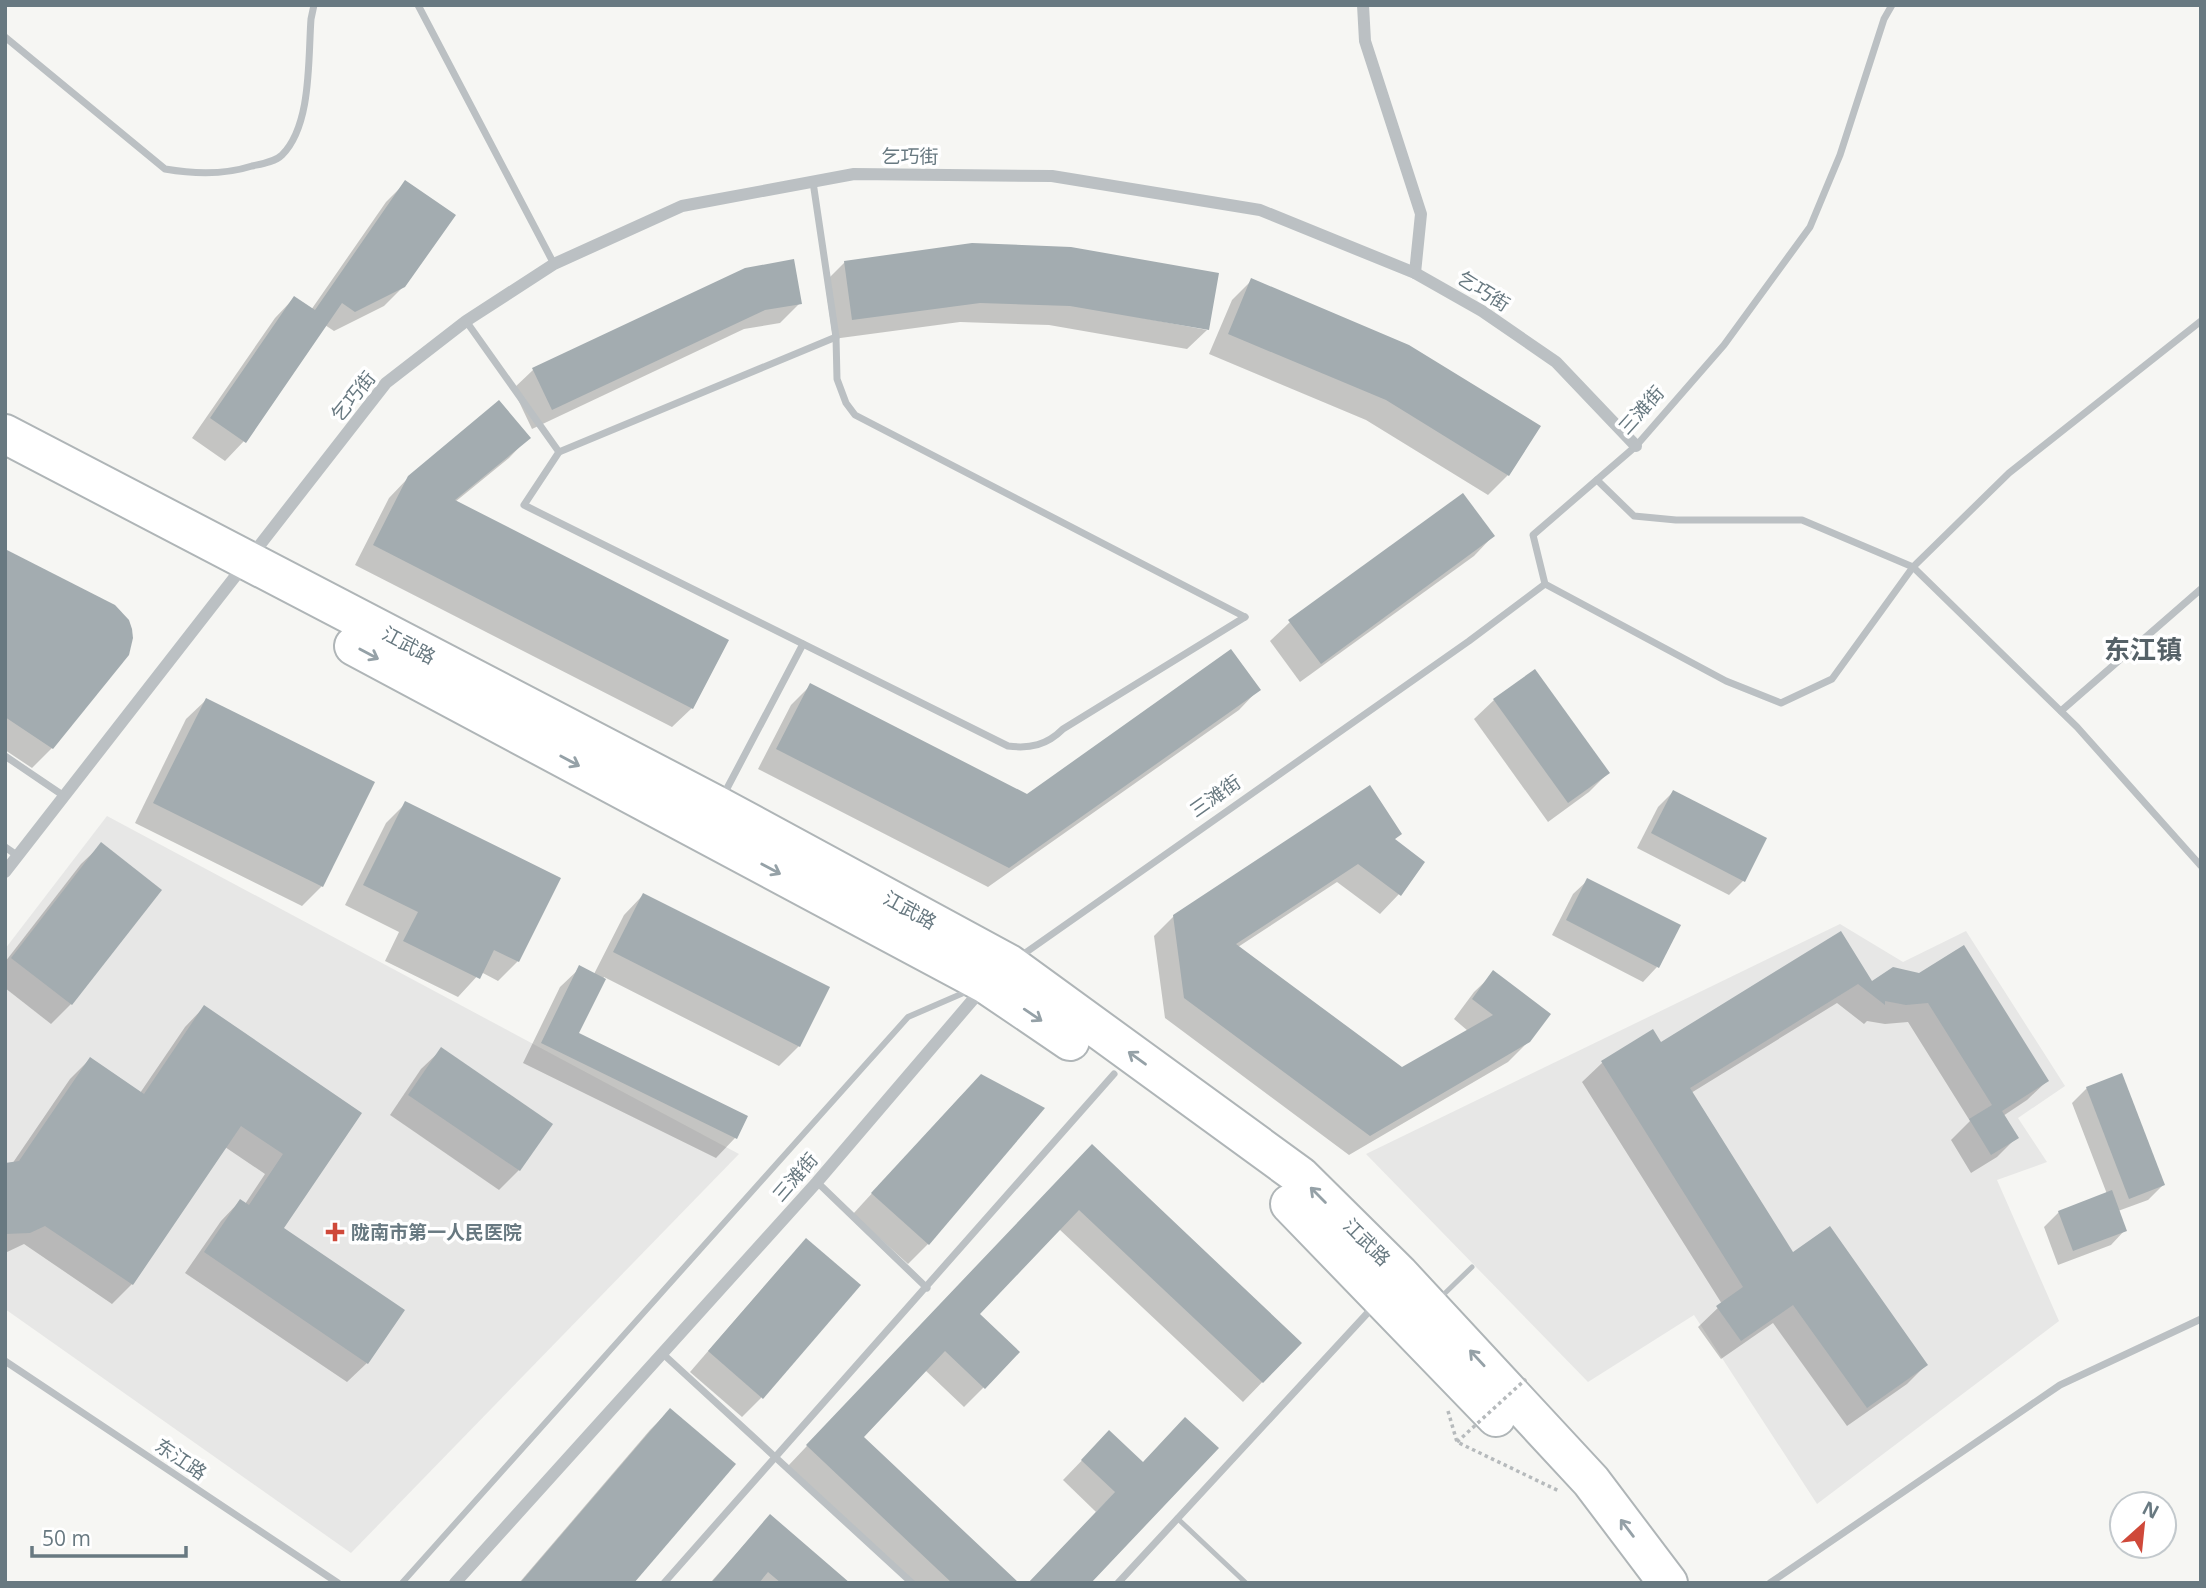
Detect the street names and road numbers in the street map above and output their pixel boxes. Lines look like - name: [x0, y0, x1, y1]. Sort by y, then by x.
- street label: 乞巧街: [881, 143, 939, 169]
- street label: 乞巧街: [1453, 265, 1515, 317]
- street label: 乞巧街: [325, 366, 381, 426]
- street label: 三滩街: [1612, 380, 1670, 440]
- street label: 江武路: [378, 620, 440, 670]
- street label: 三滩街: [1184, 769, 1246, 823]
- street label: 江武路: [879, 885, 941, 935]
- street label: 三滩街: [766, 1147, 824, 1207]
- street label: 江武路: [1338, 1213, 1396, 1271]
- street label: 东江路: [150, 1432, 212, 1486]

